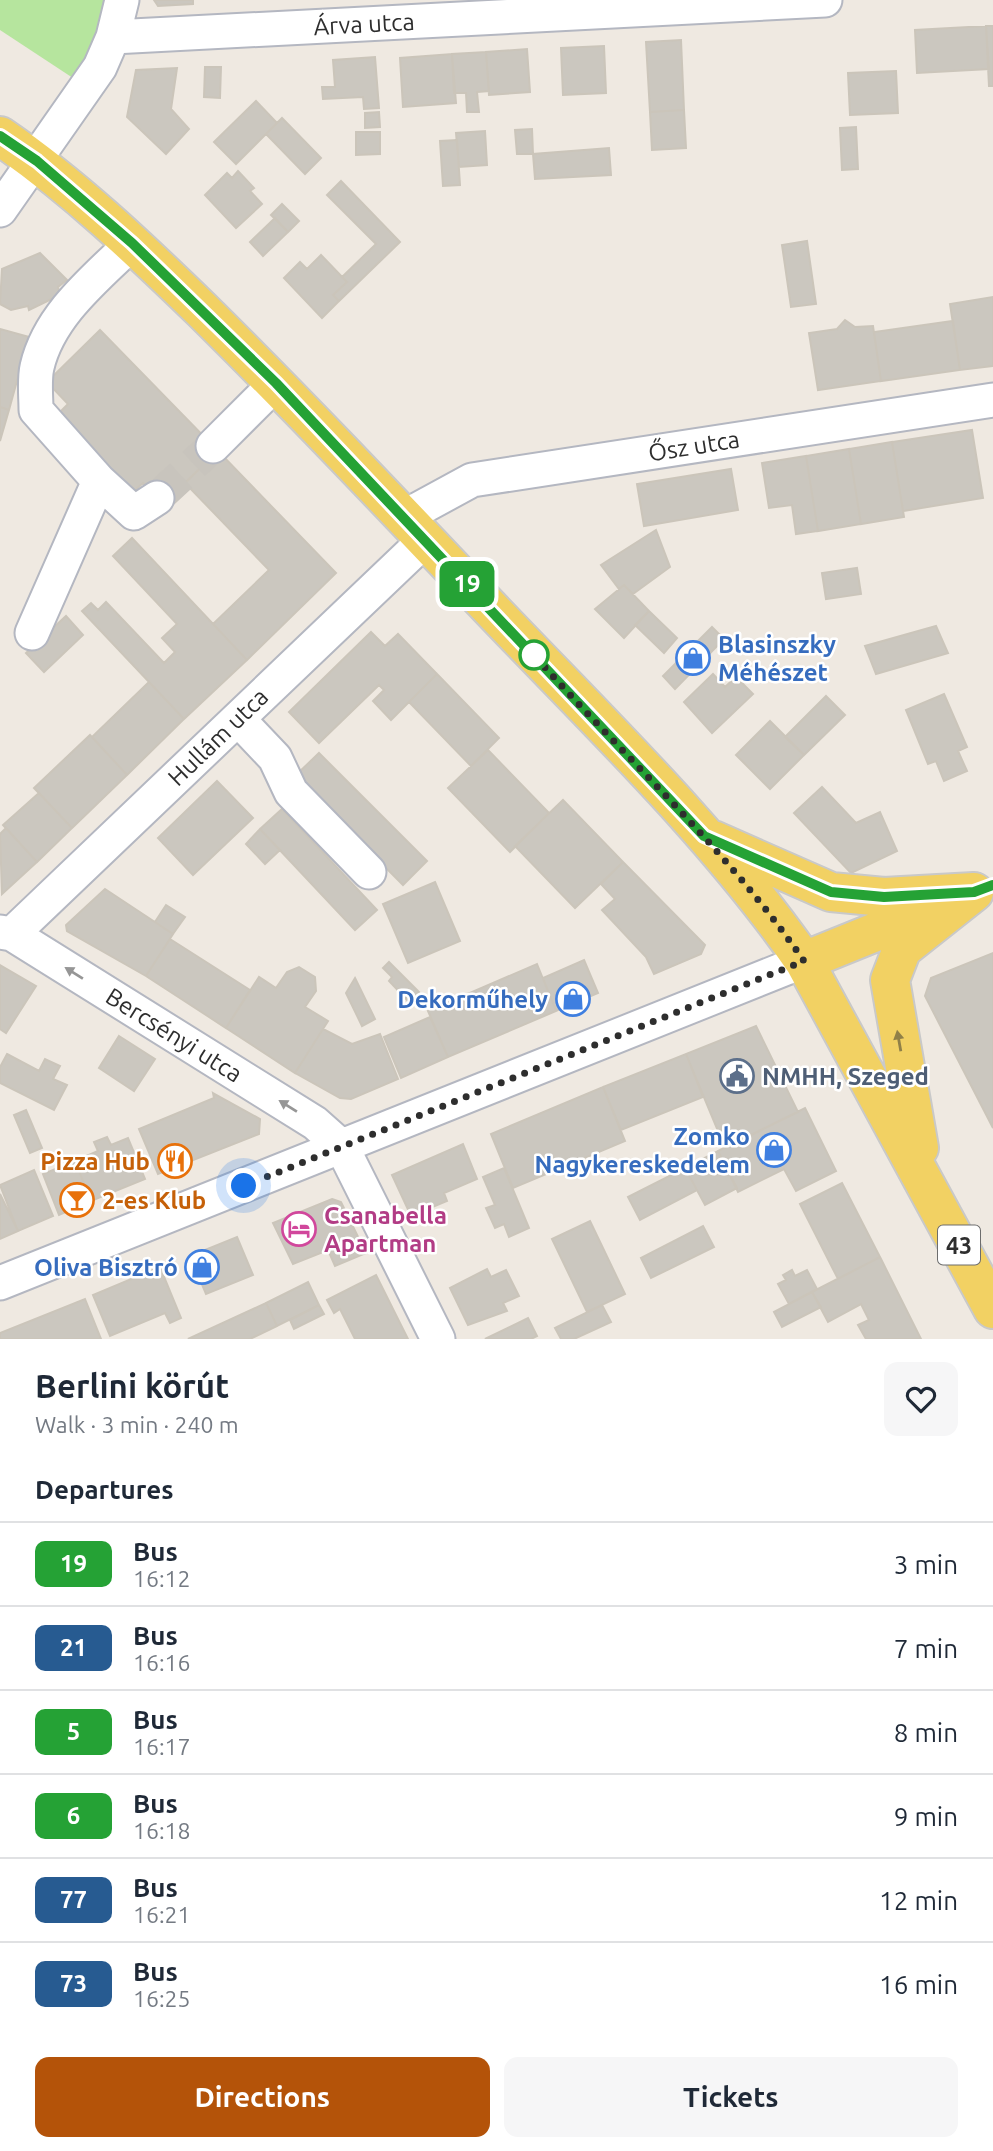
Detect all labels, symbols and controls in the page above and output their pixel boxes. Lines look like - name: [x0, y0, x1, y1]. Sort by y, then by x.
- street label: Árva utca: [313, 7, 415, 40]
- street label: Ősz utca: [646, 424, 742, 467]
- line badge: 19: [435, 561, 498, 607]
- text: 19: [453, 570, 481, 597]
- place label: Blasinszky Méhészet: [718, 631, 836, 686]
- shop icon: Blasinszky Méhészet: [674, 639, 712, 677]
- unlabelled marker: [519, 640, 549, 670]
- street label: Hullám utca: [163, 683, 273, 791]
- one-way arrow: [64, 966, 83, 979]
- shop icon: Dekorműhely: [554, 980, 592, 1018]
- street label: Bercsényi utca: [101, 982, 247, 1088]
- place label: Dekorműhely: [397, 986, 548, 1013]
- one-way arrow: [894, 1030, 905, 1052]
- public building icon: NMHH, Szeged: [718, 1057, 756, 1095]
- place label: NMHH, Szeged: [762, 1063, 929, 1090]
- one-way arrow: [278, 1099, 297, 1112]
- place label: Zomko Nagykereskedelem: [535, 1123, 750, 1178]
- shop icon: Zomko Nagykereskedelem: [755, 1131, 793, 1169]
- restaurant icon: Pizza Hub: [156, 1142, 194, 1180]
- place label: Pizza Hub: [40, 1148, 150, 1175]
- your location: [226, 1168, 261, 1203]
- bar icon: 2-es Klub: [58, 1181, 96, 1219]
- place label: 2-es Klub: [102, 1187, 206, 1214]
- place label: Csanabella Apartman: [324, 1202, 447, 1257]
- hotel icon: Csanabella Apartman: [280, 1210, 318, 1248]
- road number: 43: [938, 1226, 980, 1264]
- shop icon: Oliva Bisztró: [183, 1248, 221, 1286]
- place label: Oliva Bisztró: [34, 1254, 178, 1281]
- button: heart: [884, 1362, 958, 1436]
- text: Berlini körút: [35, 1367, 229, 1404]
- text: Walk · 3 min · 240 m: [35, 1412, 239, 1437]
- text: Departures: [35, 1475, 173, 1504]
- text: Bus: [133, 1537, 178, 1566]
- text: 19: [60, 1550, 87, 1577]
- text: 3 min: [894, 1550, 958, 1579]
- text: 16:12: [133, 1566, 191, 1591]
- text: Bus: [133, 1621, 178, 1650]
- text: 21: [60, 1634, 87, 1661]
- text: 7 min: [894, 1634, 958, 1663]
- text: 16:16: [133, 1650, 191, 1675]
- text: Bus: [133, 1705, 178, 1734]
- text: 5: [67, 1718, 80, 1745]
- text: 8 min: [894, 1718, 958, 1747]
- text: 16:17: [133, 1734, 191, 1759]
- text: Bus: [133, 1789, 178, 1818]
- text: 6: [67, 1802, 80, 1829]
- text: 9 min: [894, 1802, 958, 1831]
- text: 16:18: [133, 1818, 191, 1843]
- text: Bus: [133, 1873, 178, 1902]
- text: 77: [60, 1886, 87, 1913]
- text: 12 min: [879, 1886, 958, 1915]
- text: 16:21: [133, 1902, 191, 1927]
- text: Bus: [133, 1957, 178, 1986]
- text: 73: [60, 1970, 87, 1997]
- text: 16 min: [879, 1970, 958, 1999]
- text: 16:25: [133, 1986, 191, 2011]
- button: Directions: [35, 2057, 490, 2137]
- button: Tickets: [504, 2057, 958, 2137]

